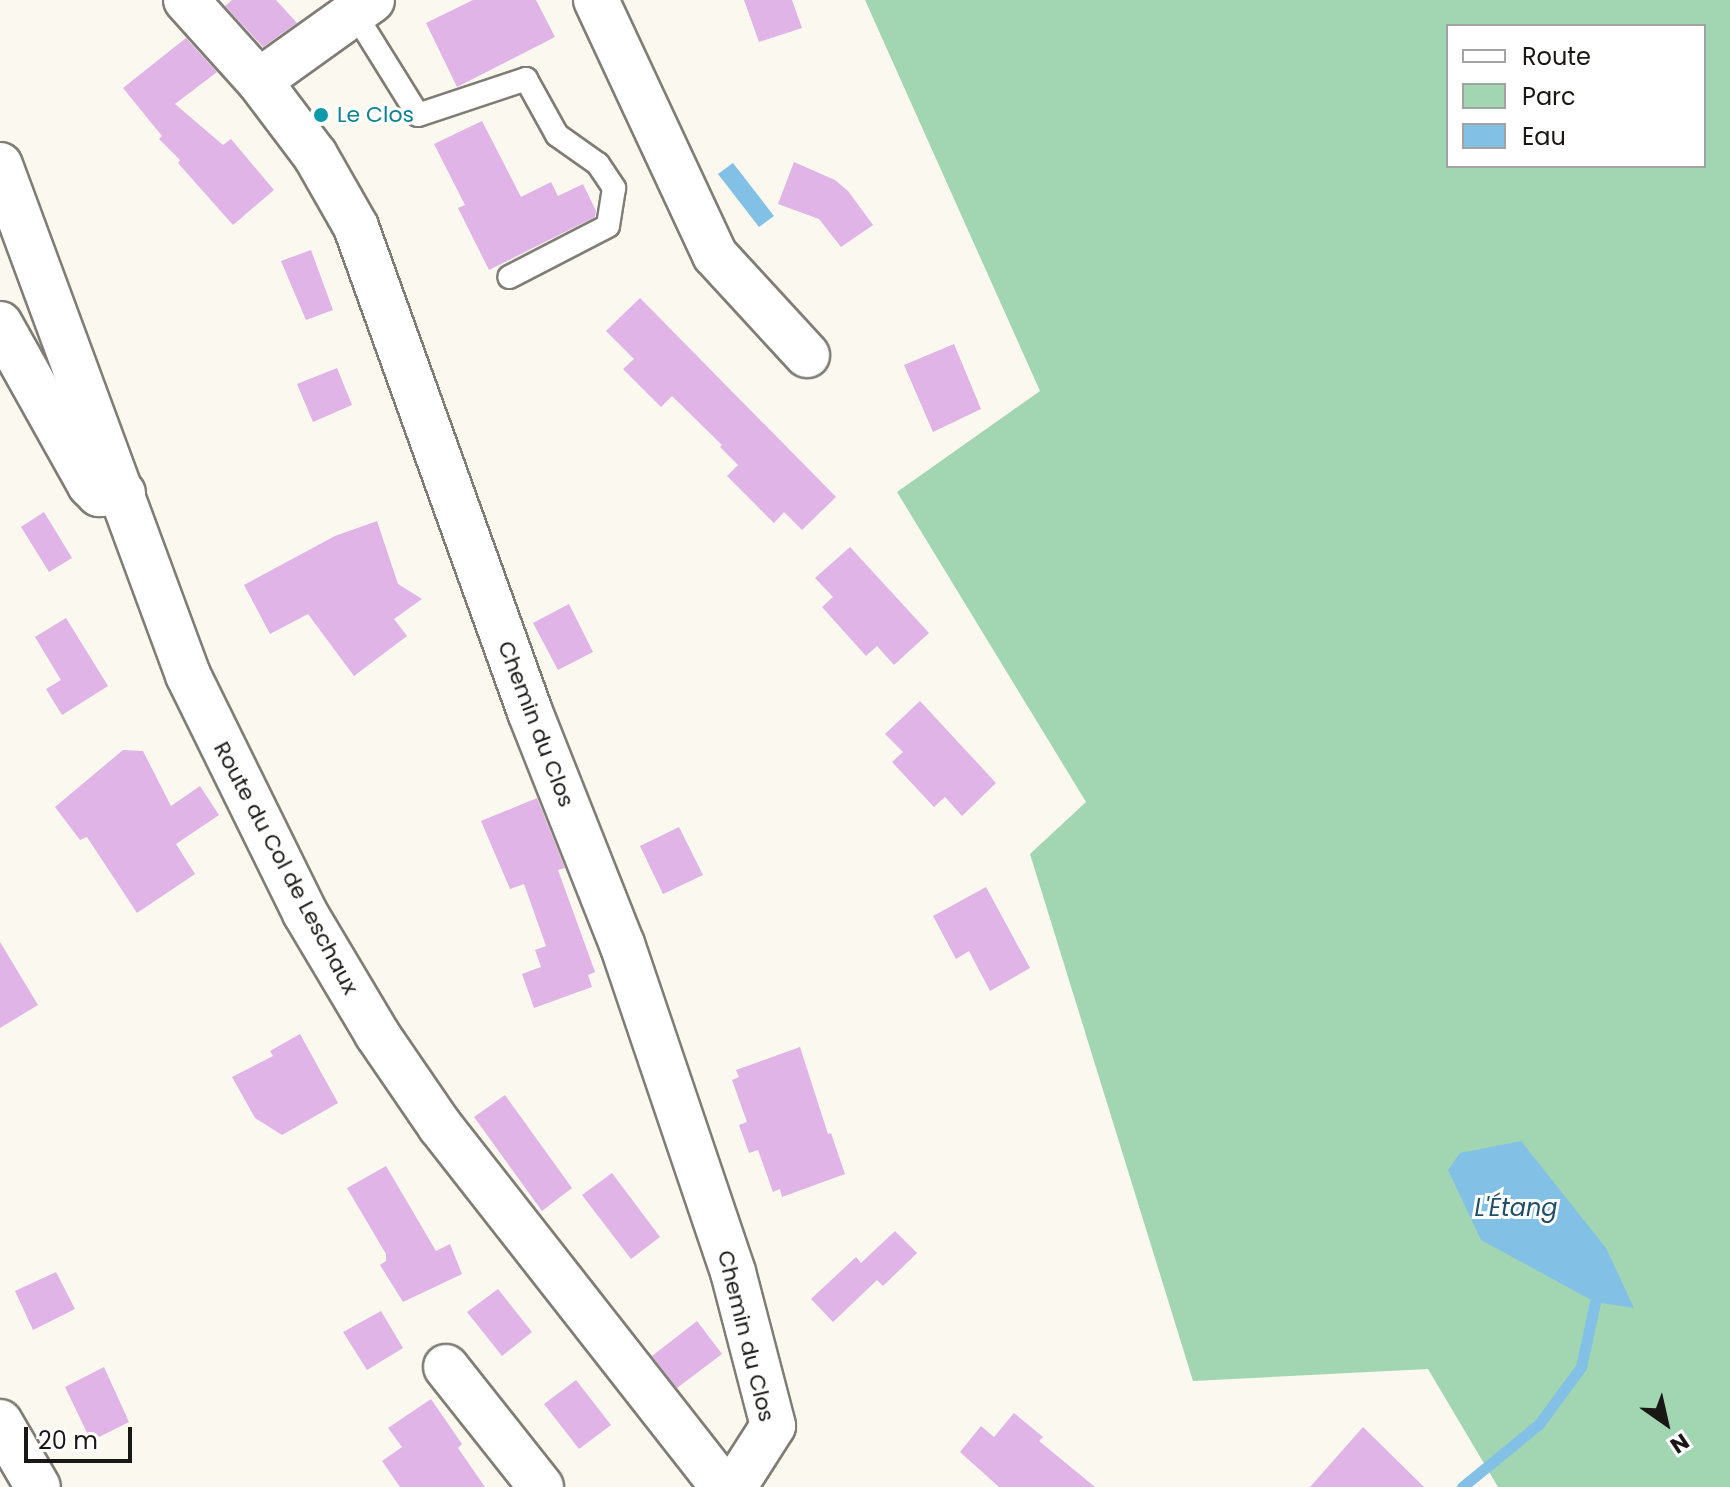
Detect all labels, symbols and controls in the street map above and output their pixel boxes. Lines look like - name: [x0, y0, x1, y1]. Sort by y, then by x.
- legend: [1446, 24, 1706, 168]
- text: Route: [1522, 40, 1591, 73]
- text: Parc: [1522, 80, 1576, 113]
- place label: Le Clos: [337, 102, 414, 128]
- marker: Le Clos: [312, 106, 330, 124]
- text: Eau: [1522, 120, 1566, 153]
- street label: Chemin du Clos: [492, 637, 580, 811]
- street label: Route du Col de Leschaux: [208, 737, 364, 999]
- water label: L'Étang: [1474, 1194, 1558, 1222]
- street label: Chemin du Clos: [712, 1248, 780, 1424]
- north arrow: [1626, 1383, 1706, 1463]
- scale bar: [28, 1411, 136, 1461]
- text: 20 m: [38, 1424, 98, 1457]
- text: N: [1664, 1426, 1695, 1461]

